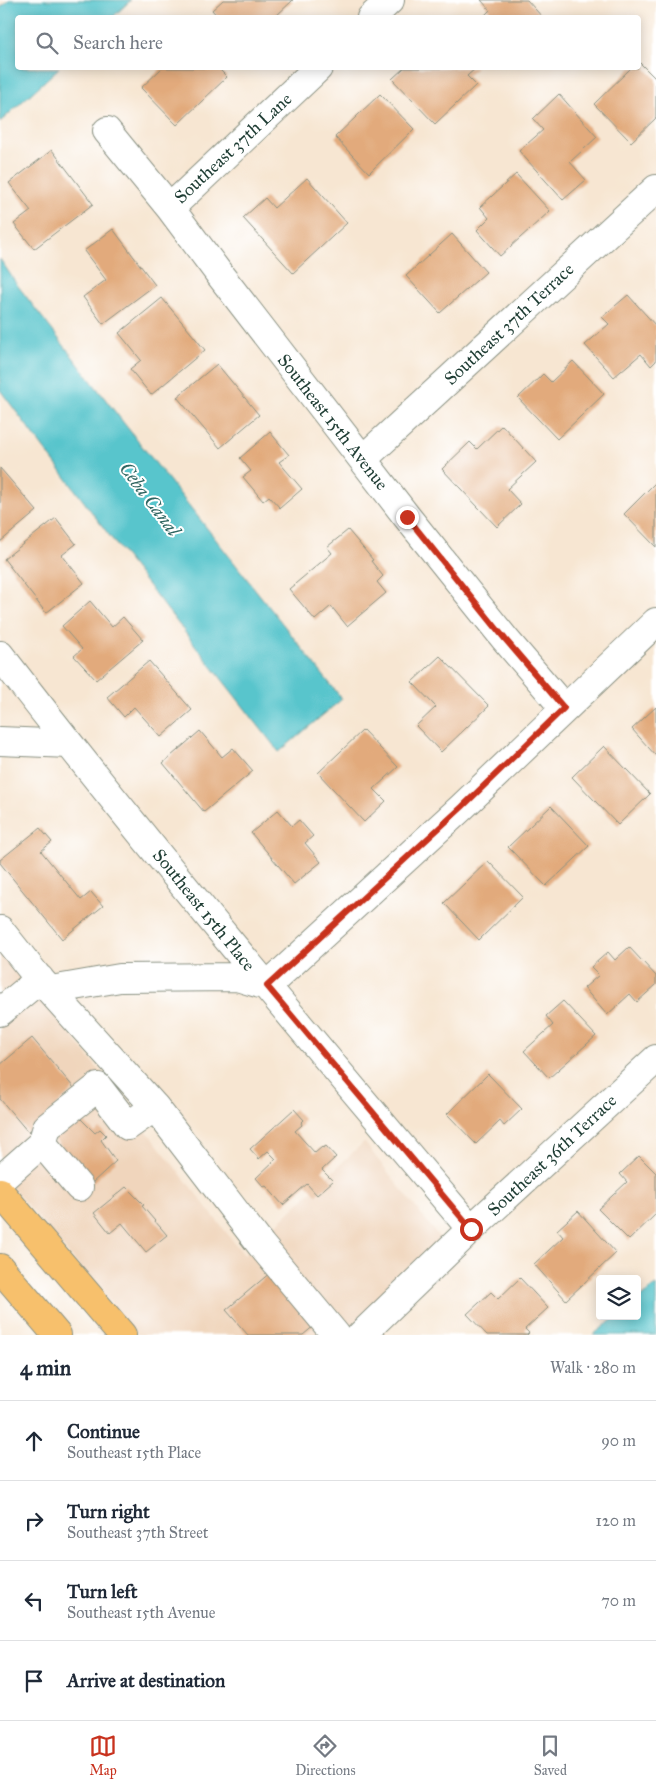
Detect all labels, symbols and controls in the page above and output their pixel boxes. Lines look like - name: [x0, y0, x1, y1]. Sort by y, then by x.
- search box: [15, 15, 641, 70]
- icon: search: [33, 29, 61, 57]
- text: Search here: [73, 31, 163, 54]
- street label: Southeast 37th Lane: [170, 88, 296, 208]
- street label: Southeast 37th Terrace: [440, 258, 578, 390]
- street label: Southeast 15th Avenue: [273, 349, 393, 495]
- water label: Ceba Canal: [115, 457, 186, 542]
- route end: [396, 506, 419, 529]
- street label: Southeast 15th Place: [148, 844, 260, 976]
- street label: Southeast 36th Terrace: [483, 1089, 621, 1221]
- route start: [460, 1218, 483, 1241]
- map controls: [596, 1275, 641, 1320]
- button: layers: [596, 1275, 641, 1320]
- text: 4 min: [20, 1355, 71, 1381]
- text: Walk · 280 m: [550, 1358, 636, 1377]
- text: Continue: [67, 1420, 140, 1443]
- icon: ahead: [20, 1427, 48, 1455]
- text: 90 m: [601, 1431, 636, 1450]
- text: Southeast 15th Place: [67, 1443, 201, 1462]
- text: Turn right: [67, 1500, 150, 1523]
- icon: right: [20, 1507, 48, 1535]
- text: 120 m: [596, 1511, 636, 1530]
- text: Southeast 37th Street: [67, 1523, 208, 1542]
- text: Turn left: [67, 1580, 137, 1603]
- icon: left: [20, 1587, 48, 1615]
- text: 70 m: [601, 1591, 636, 1610]
- text: Southeast 15th Avenue: [67, 1603, 215, 1622]
- icon: arrive: [20, 1667, 48, 1695]
- text: Arrive at destination: [67, 1669, 225, 1692]
- tab: Map: [89, 1732, 117, 1779]
- tab: Directions: [295, 1732, 356, 1779]
- tab: Saved: [534, 1732, 567, 1779]

